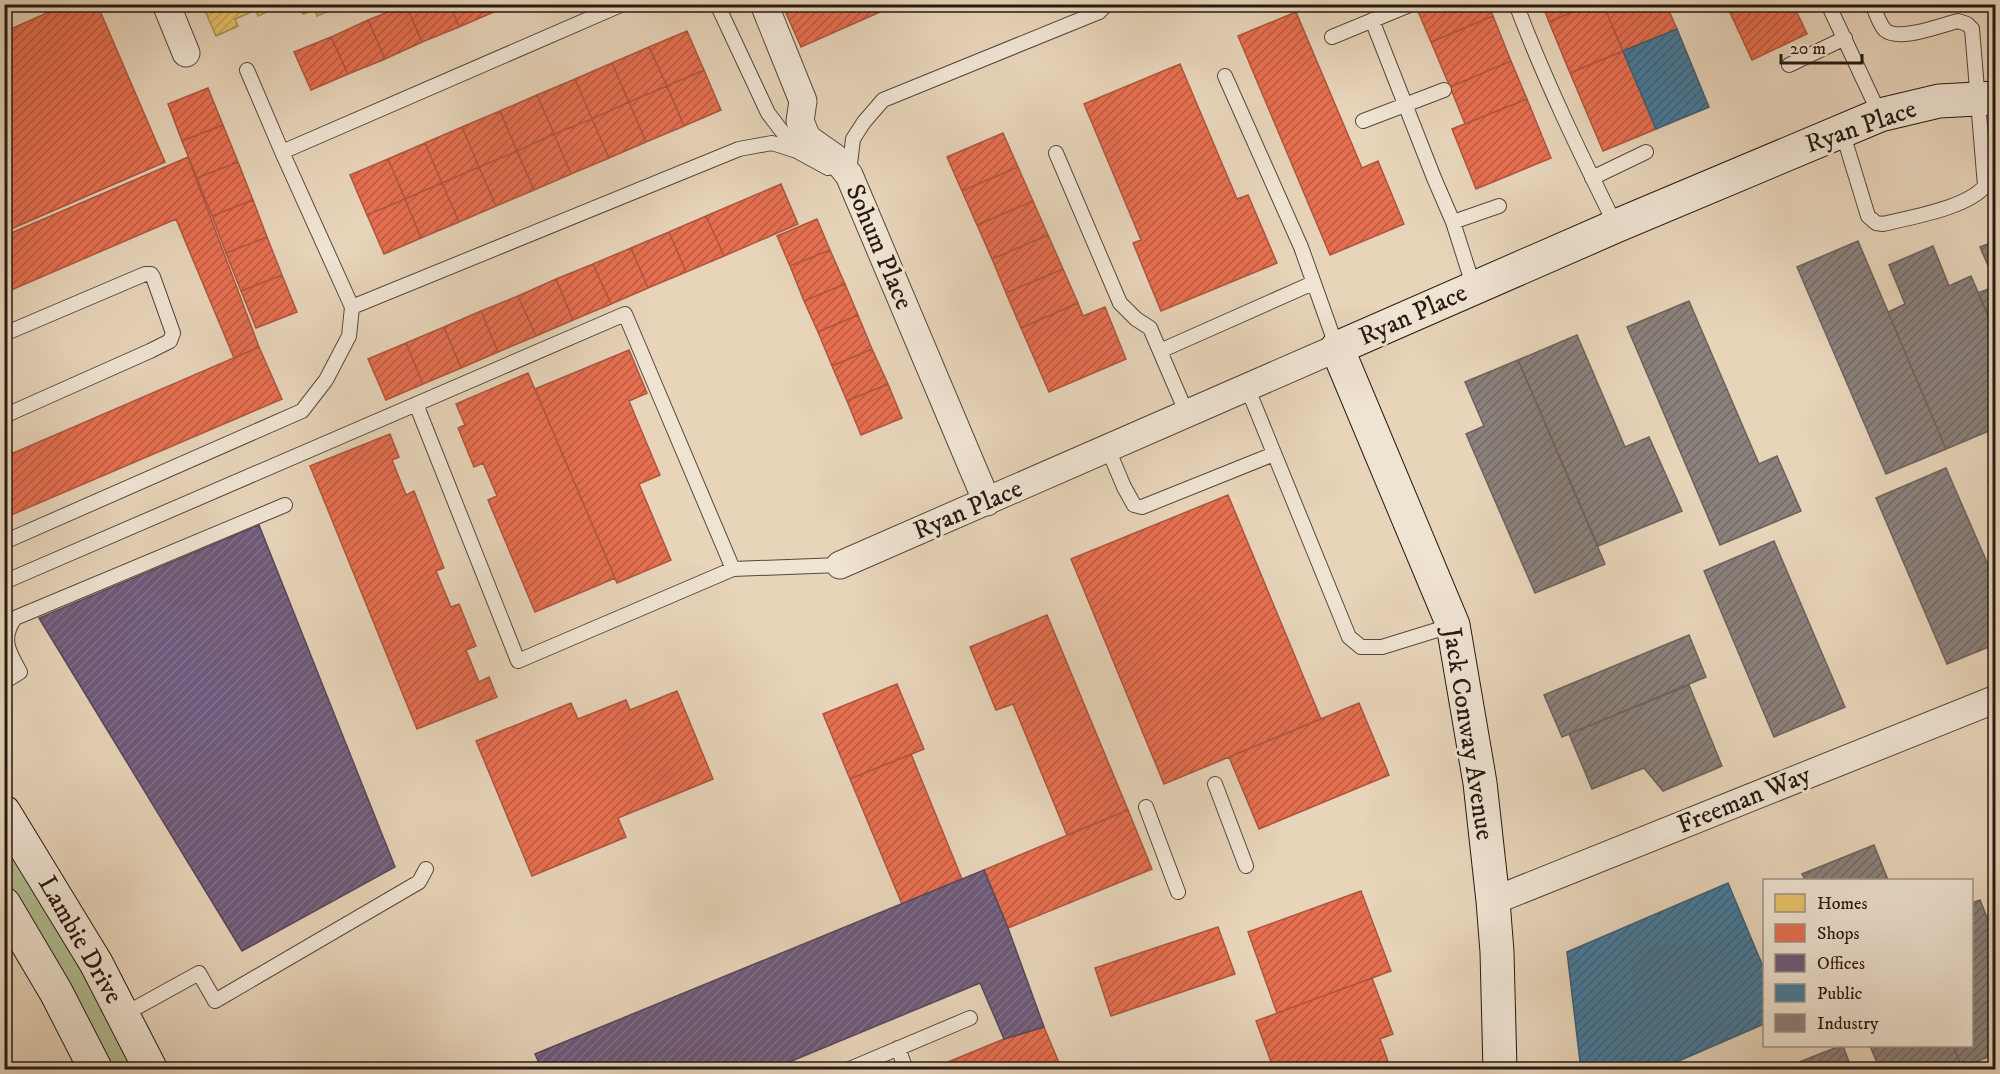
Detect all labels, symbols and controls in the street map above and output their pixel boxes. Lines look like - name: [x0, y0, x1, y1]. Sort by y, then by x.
- scale bar: [1781, 27, 1862, 65]
- text: 20 m: [1790, 38, 1826, 60]
- street label: Ryan Place: [1801, 93, 1921, 161]
- street label: Sohum Place: [838, 179, 920, 315]
- street label: Ryan Place: [1354, 276, 1472, 354]
- street label: Ryan Place: [908, 472, 1028, 548]
- street label: Jack Conway Avenue: [1435, 624, 1501, 842]
- street label: Freeman Way: [1672, 758, 1816, 842]
- street label: Lambie Drive: [30, 870, 130, 1010]
- legend: [1763, 879, 1973, 1047]
- text: Homes: [1817, 893, 1868, 915]
- text: Shops: [1817, 923, 1860, 945]
- text: Offices: [1817, 953, 1865, 975]
- text: Public: [1817, 983, 1863, 1005]
- text: Industry: [1817, 1013, 1879, 1035]

